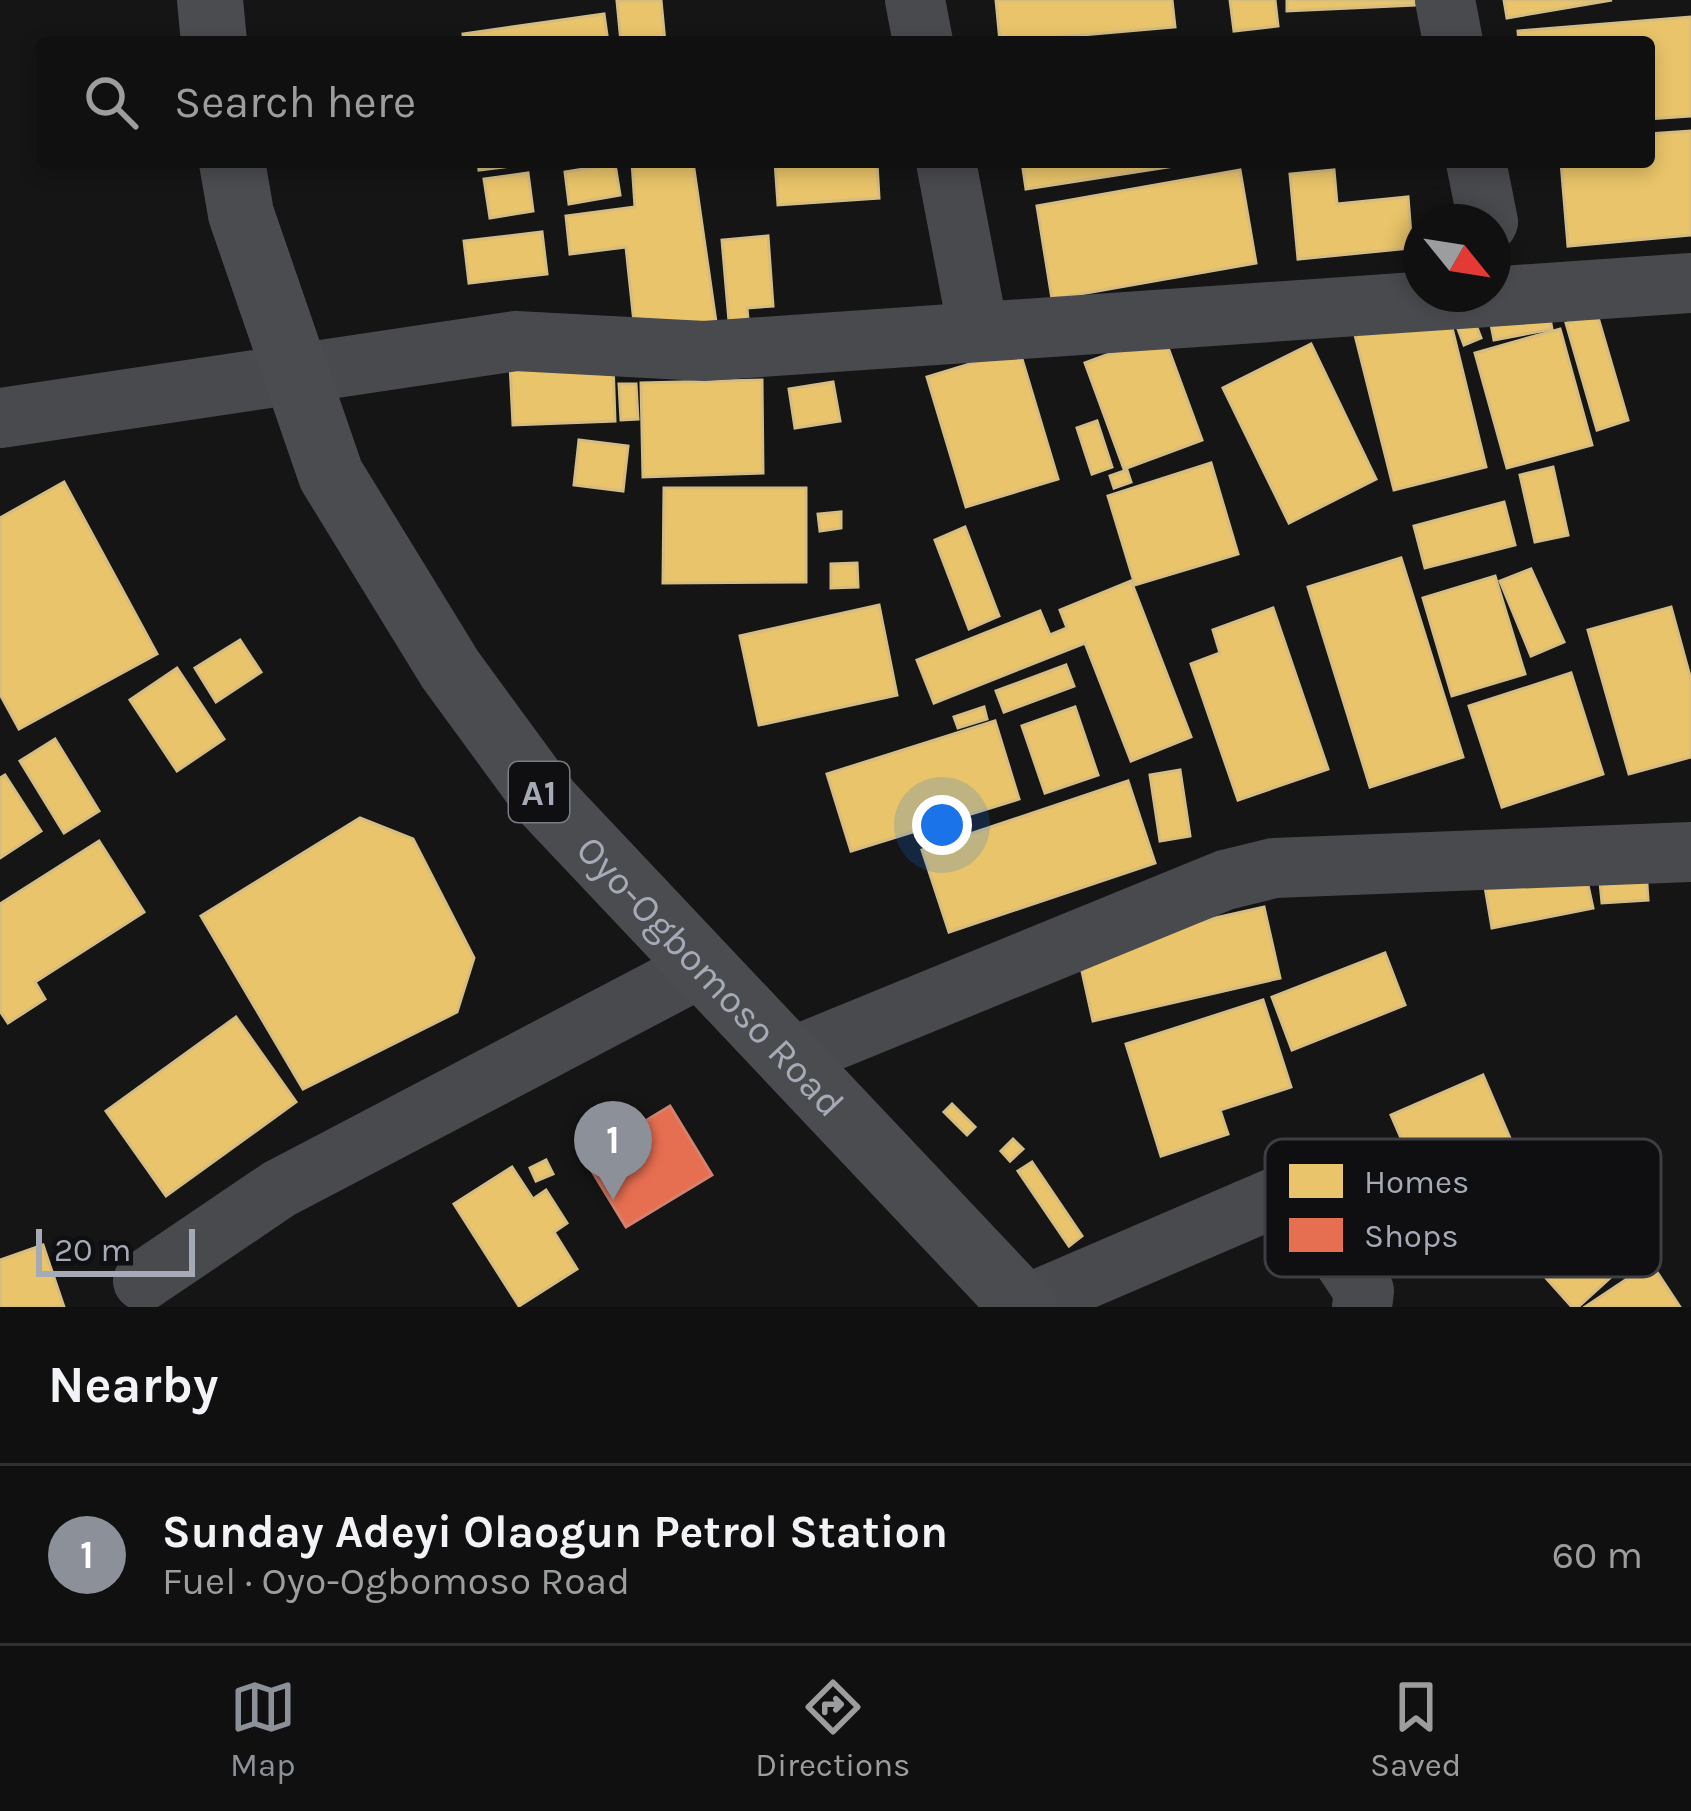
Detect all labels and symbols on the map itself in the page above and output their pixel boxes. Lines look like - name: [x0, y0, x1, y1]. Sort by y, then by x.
- north arrow: [1403, 204, 1511, 312]
- road number: A1: [509, 762, 569, 822]
- your location: [912, 795, 972, 855]
- street label: Oyo-Ogbomoso Road: [567, 827, 854, 1126]
- pin: 1: [574, 1101, 652, 1200]
- legend: [1265, 1139, 1661, 1277]
- text: Homes: [1364, 1163, 1469, 1201]
- text: Shops: [1364, 1217, 1459, 1255]
- scale bar: [36, 1223, 195, 1276]

